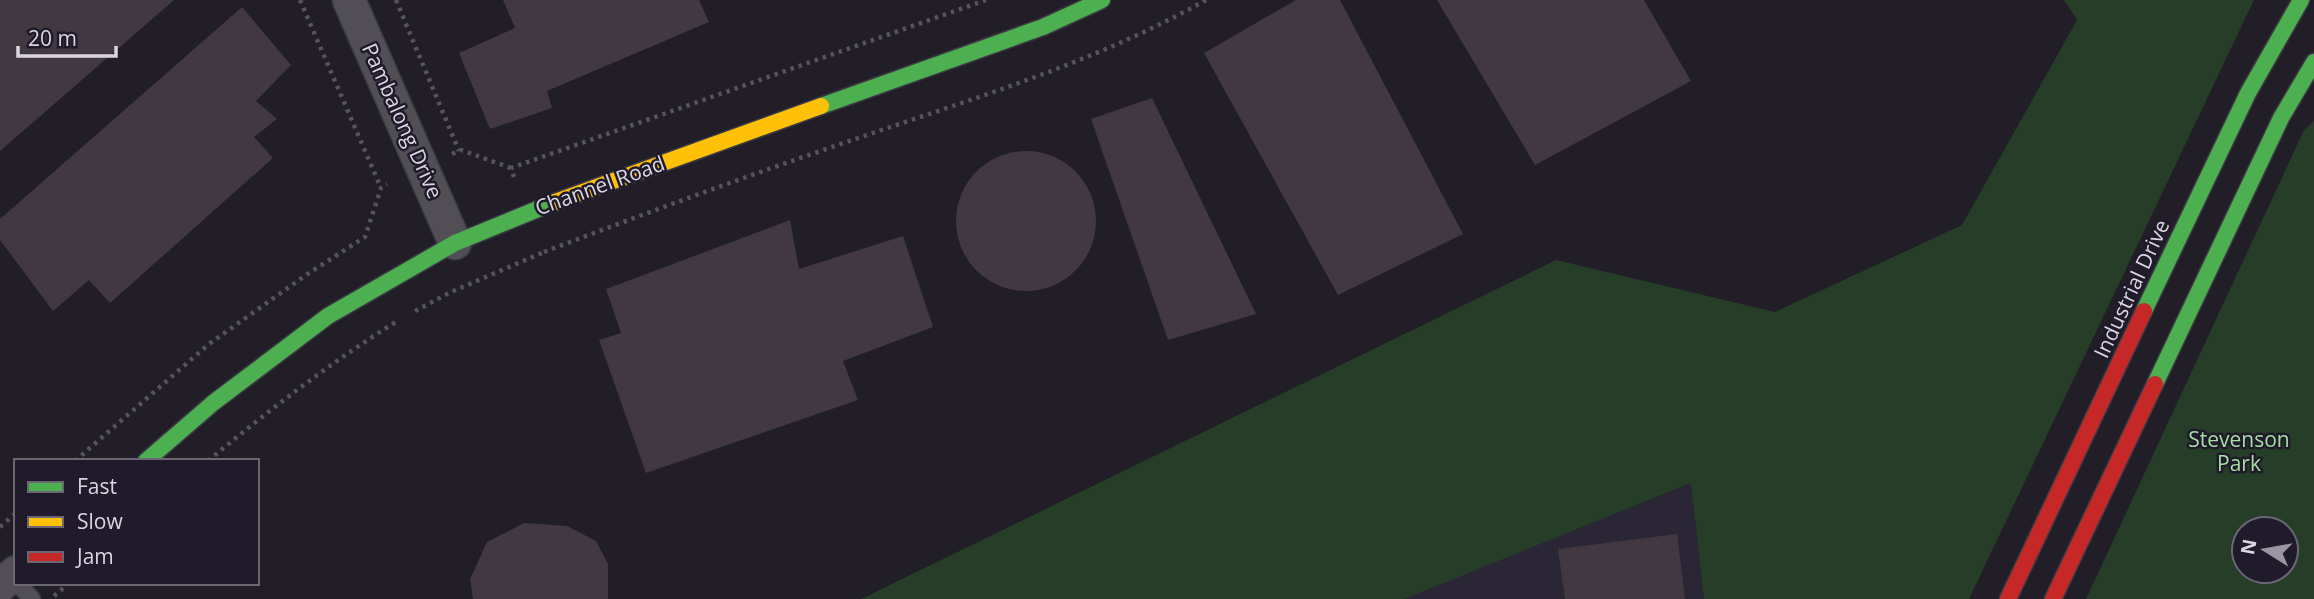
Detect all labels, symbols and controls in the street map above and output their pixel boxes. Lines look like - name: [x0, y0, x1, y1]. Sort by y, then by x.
- scale bar: [18, 14, 116, 58]
- text: 20 m: [28, 24, 77, 52]
- street label: Pambalong Drive: [356, 38, 450, 203]
- street label: Channel Road: [531, 149, 668, 222]
- street label: Industrial Drive: [2087, 215, 2175, 362]
- park label: Stevenson Park: [2188, 425, 2290, 477]
- legend: [14, 459, 259, 585]
- text: Fast: [77, 472, 117, 500]
- text: Slow: [77, 507, 123, 535]
- north arrow: [2230, 515, 2300, 585]
- text: N: [2234, 537, 2263, 557]
- text: Jam: [75, 542, 114, 570]

